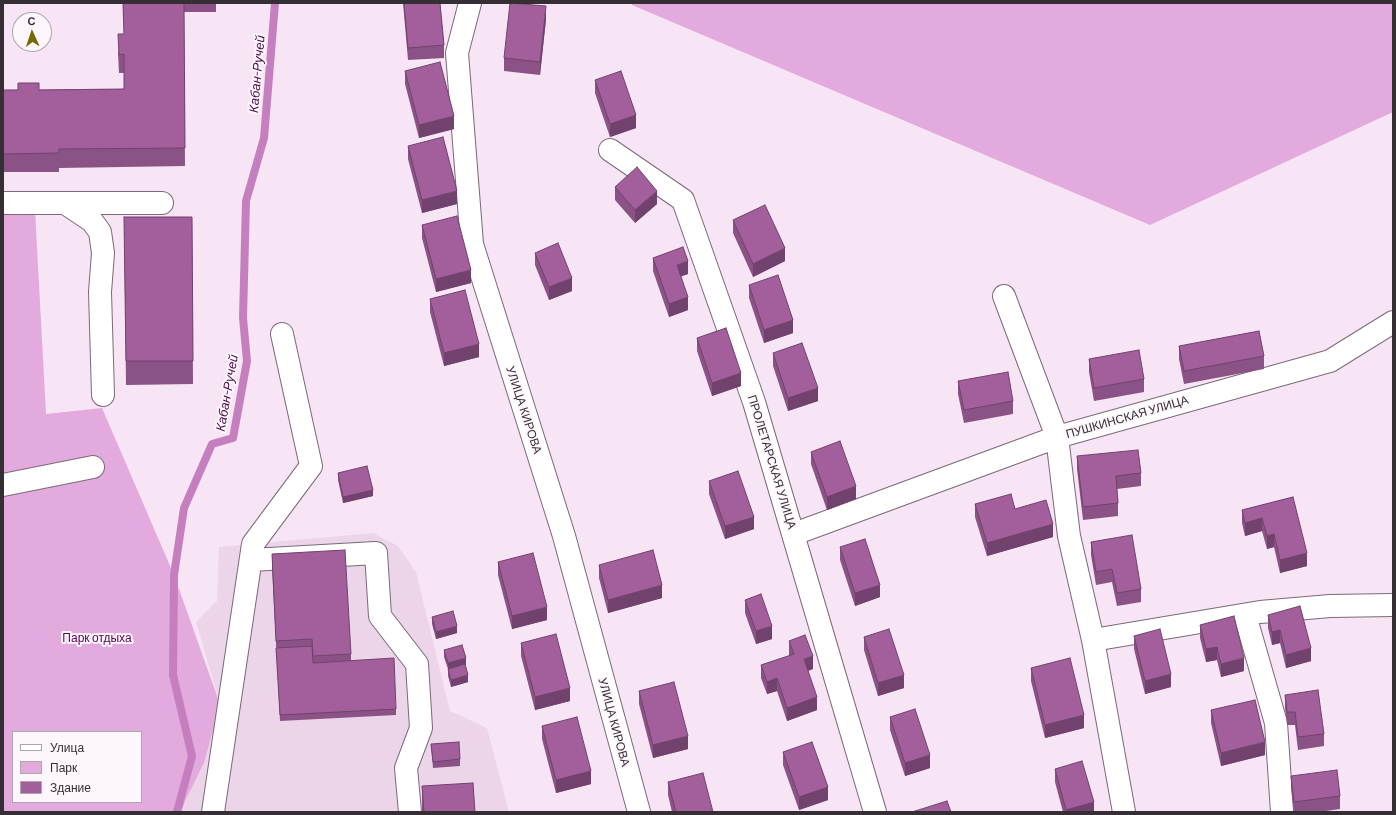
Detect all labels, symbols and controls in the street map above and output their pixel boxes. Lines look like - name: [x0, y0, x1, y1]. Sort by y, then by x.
- north arrow: [12, 12, 52, 52]
- text: С: [27, 14, 36, 27]
- water label: Кабан-Ручей: [246, 35, 268, 113]
- water label: Кабан-Ручей: [213, 353, 241, 433]
- street label: УЛИЦА КИРОВА: [503, 364, 545, 456]
- street label: ПРОЛЕТАРСКАЯ УЛИЦА: [745, 393, 799, 531]
- street label: ПУШКИНСКАЯ УЛИЦА: [1064, 393, 1190, 441]
- park label: Парк отдыха: [62, 631, 132, 645]
- street label: УЛИЦА КИРОВА: [595, 676, 633, 768]
- legend: [12, 731, 142, 803]
- text: Улица: [50, 740, 84, 754]
- text: Парк: [50, 760, 77, 774]
- text: Здание: [50, 780, 91, 794]

